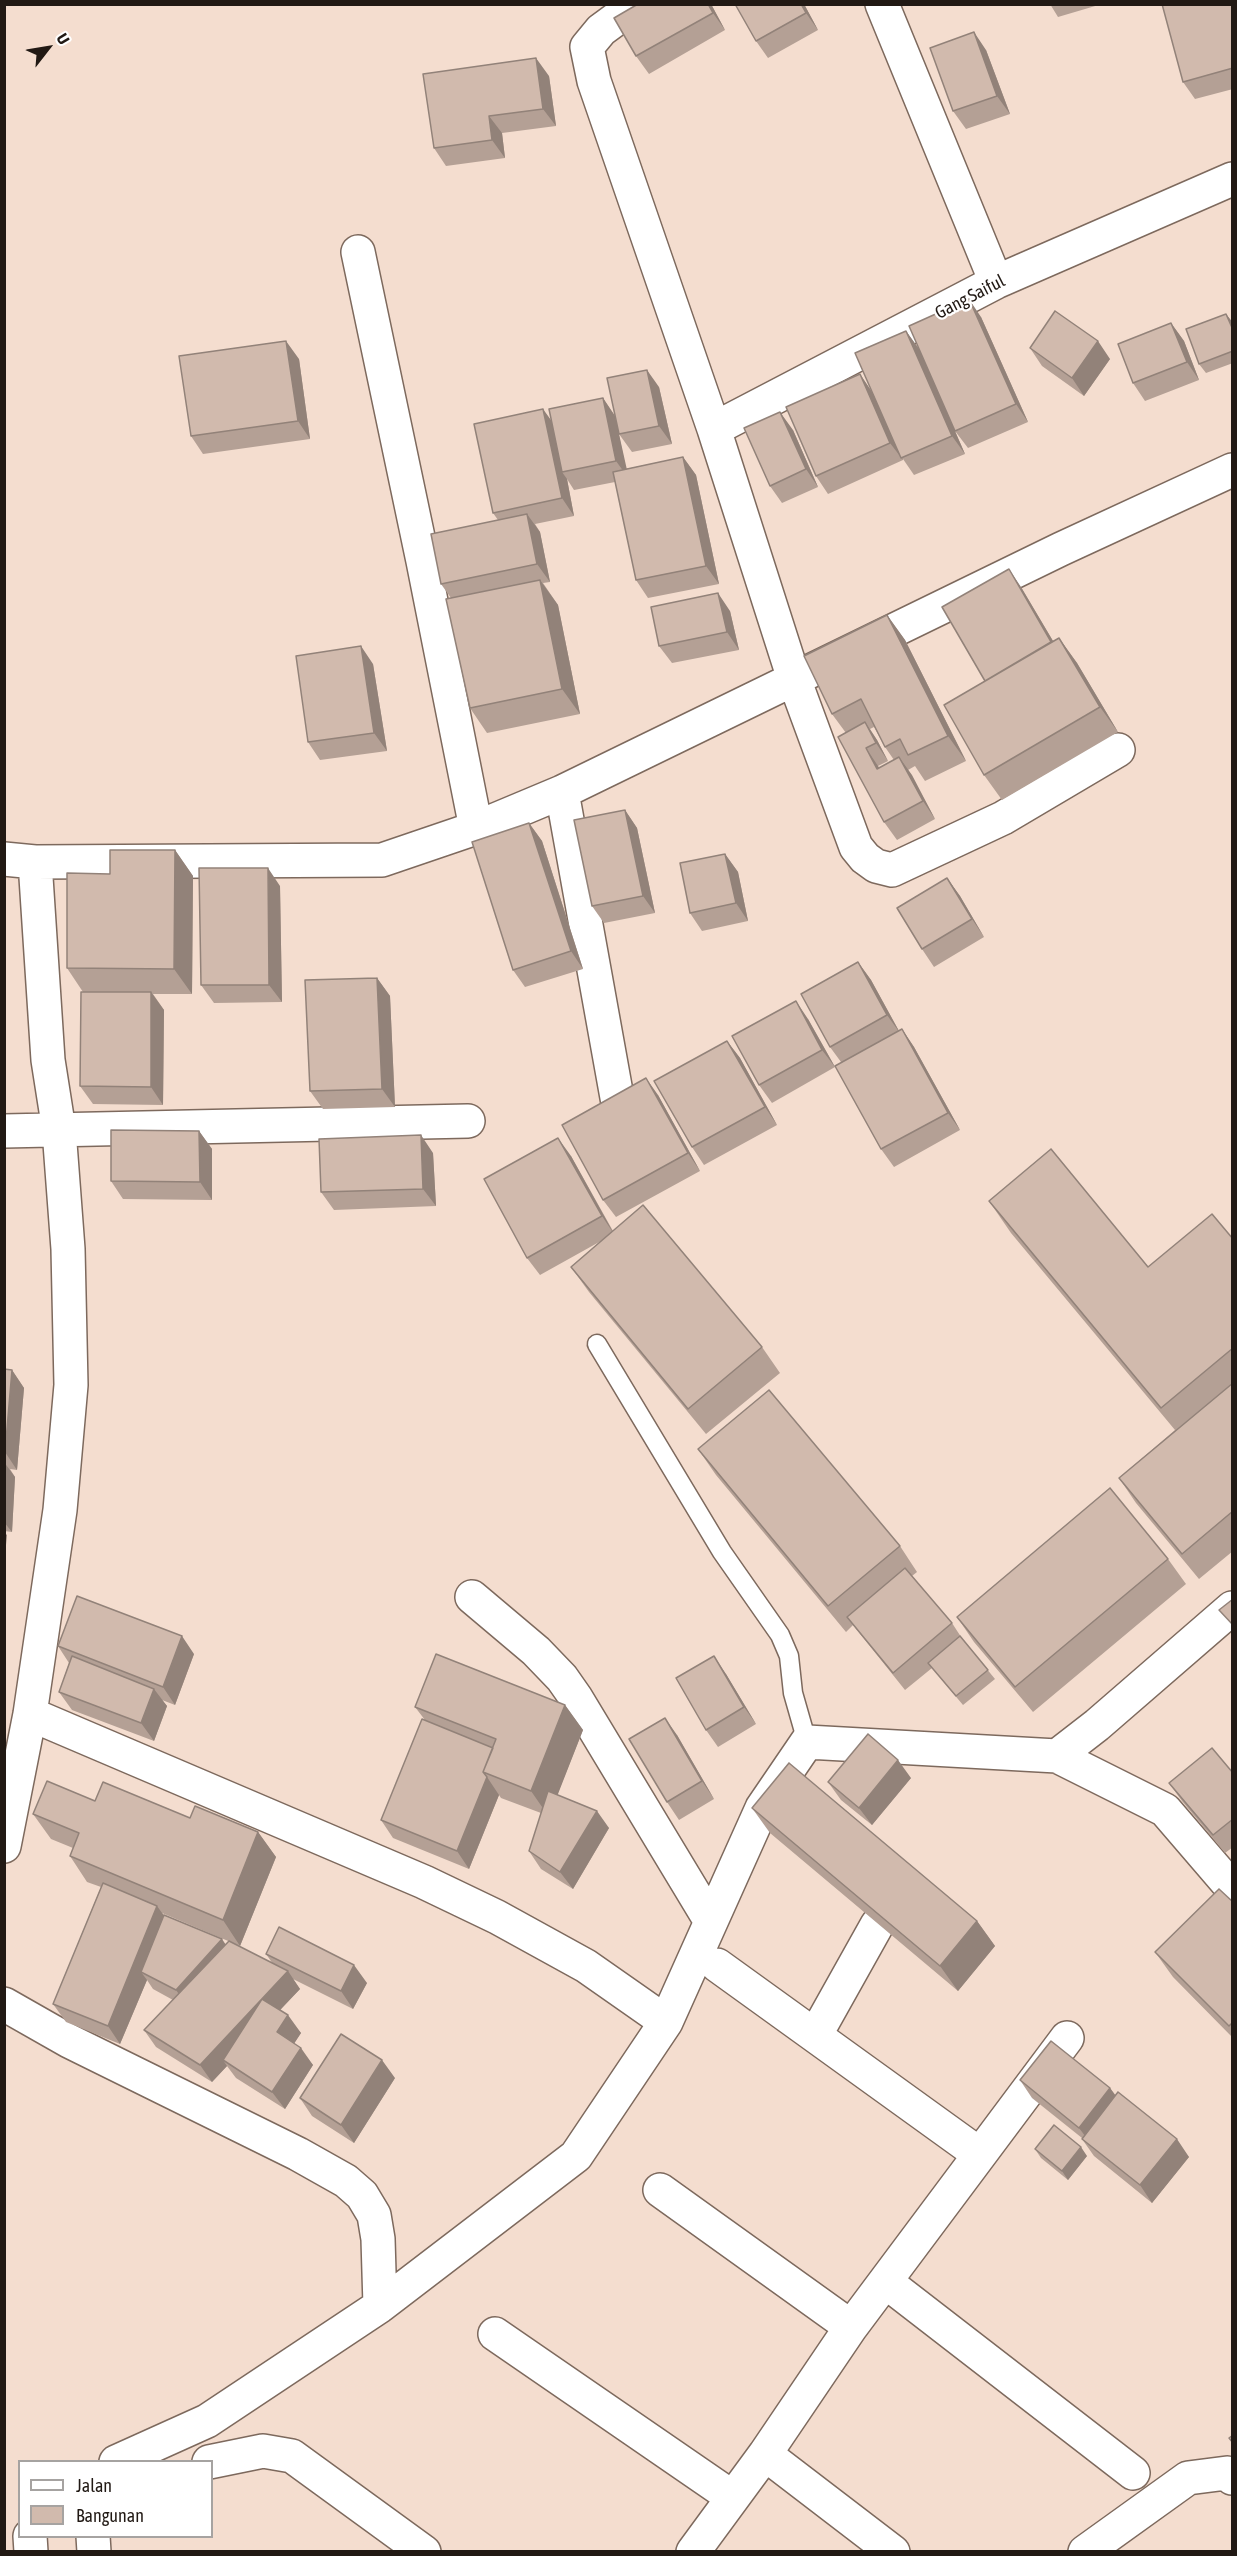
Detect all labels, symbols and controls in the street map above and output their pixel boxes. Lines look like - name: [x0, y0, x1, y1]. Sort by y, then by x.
- north arrow: [18, 18, 78, 78]
- text: U: [53, 30, 74, 47]
- street label: Gang Saiful: [932, 270, 1008, 324]
- legend: [18, 2460, 213, 2538]
- text: Jalan: [76, 2475, 112, 2496]
- text: Bangunan: [76, 2505, 144, 2526]

